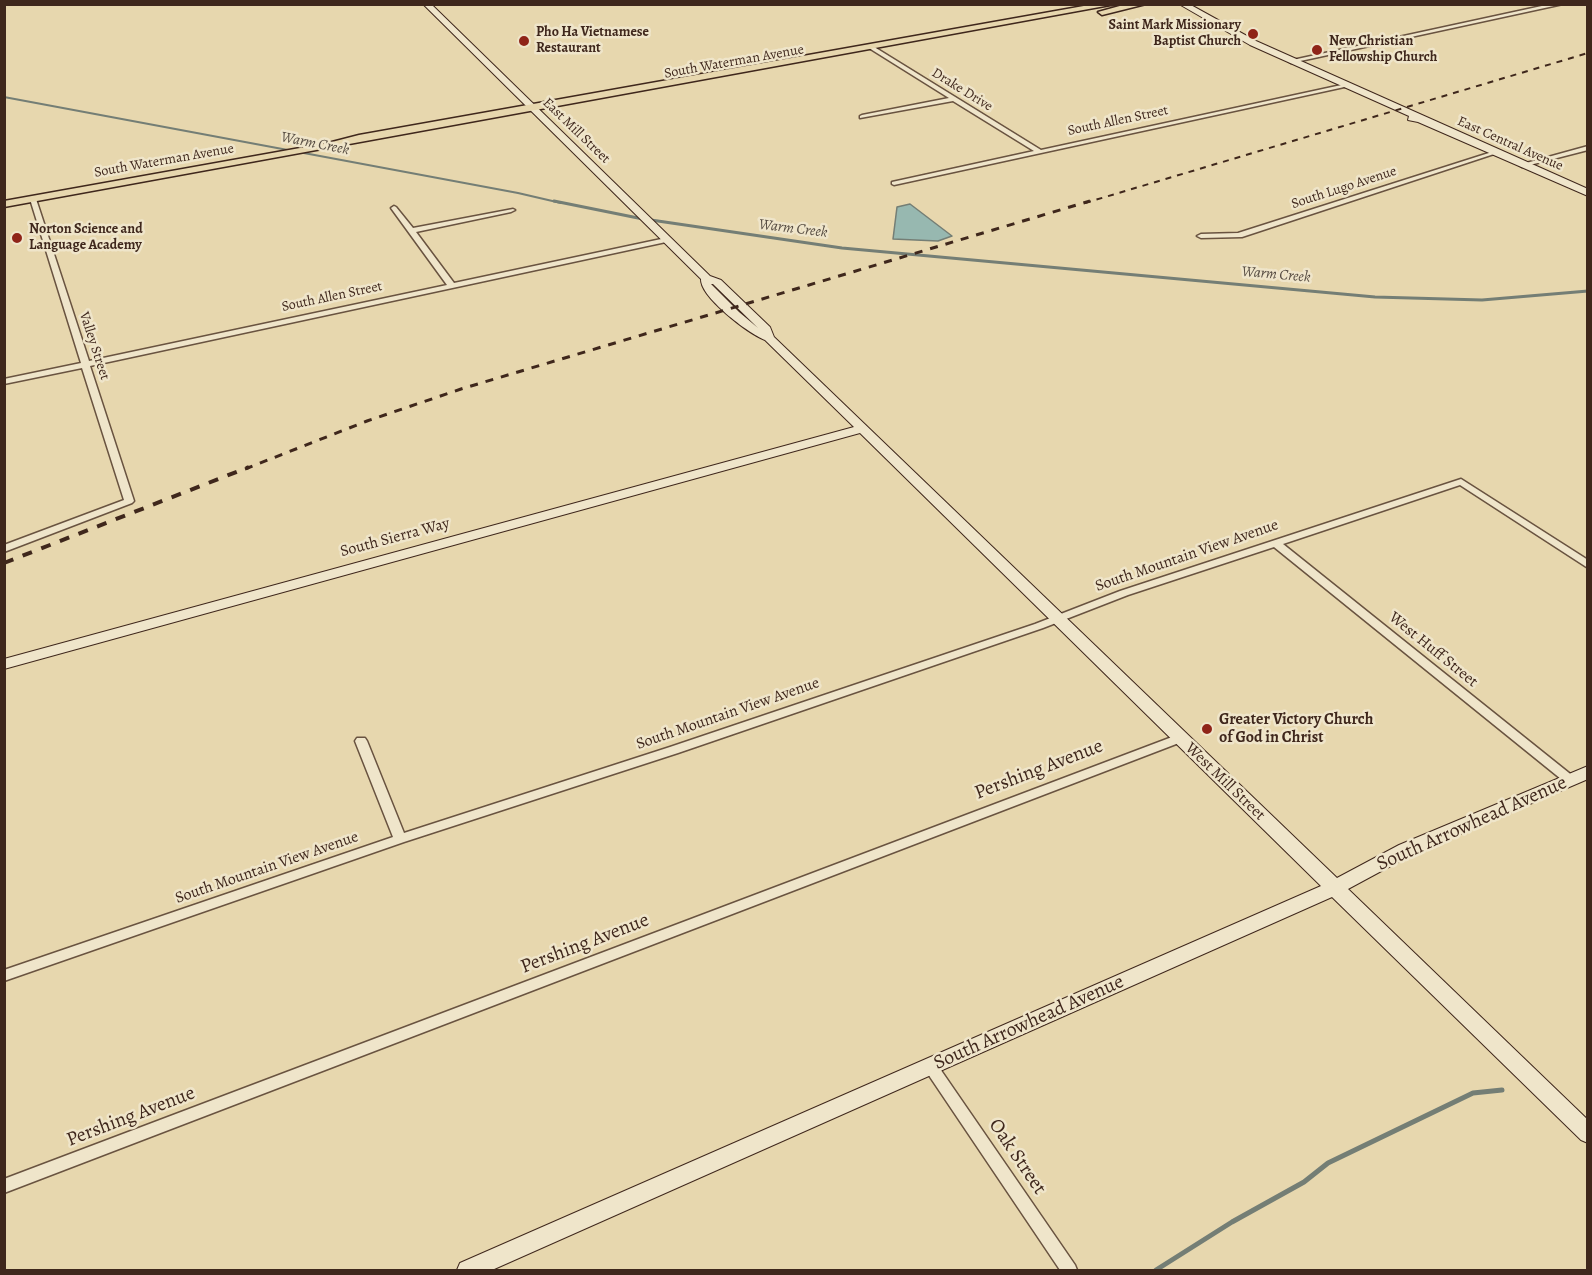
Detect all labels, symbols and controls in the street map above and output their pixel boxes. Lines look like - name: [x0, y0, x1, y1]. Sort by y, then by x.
- place label: Saint Mark Missionary Baptist Church: [1109, 18, 1241, 50]
- place label: Pho Ha Vietnamese Restaurant: [536, 25, 649, 57]
- marker: Saint Mark Missionary Baptist Church: [1246, 27, 1260, 41]
- marker: Pho Ha Vietnamese Restaurant: [517, 34, 531, 48]
- place label: New Christian Fellowship Church: [1329, 34, 1437, 66]
- street label: South Waterman Avenue: [663, 41, 805, 83]
- marker: New Christian Fellowship Church: [1310, 43, 1324, 57]
- street label: Drake Drive: [928, 65, 996, 115]
- street label: East Mill Street: [539, 95, 613, 167]
- street label: South Allen Street: [1066, 102, 1170, 140]
- street label: East Central Avenue: [1454, 113, 1566, 175]
- water label: Warm Creek: [279, 129, 351, 159]
- street label: South Waterman Avenue: [93, 140, 235, 182]
- street label: South Lugo Avenue: [1289, 163, 1399, 213]
- water label: Warm Creek: [758, 216, 828, 242]
- place label: Norton Science and Language Academy: [29, 222, 143, 255]
- marker: Norton Science and Language Academy: [10, 231, 24, 245]
- water label: Warm Creek: [1241, 263, 1311, 287]
- street label: South Allen Street: [280, 278, 384, 316]
- street label: Valley Street: [75, 310, 113, 382]
- street label: South Sierra Way: [338, 514, 452, 562]
- street label: South Mountain View Avenue: [1093, 516, 1281, 596]
- street label: West Huff Street: [1385, 608, 1481, 692]
- street label: South Mountain View Avenue: [634, 674, 822, 754]
- place label: Greater Victory Church of God in Christ: [1219, 710, 1373, 748]
- marker: Greater Victory Church of God in Christ: [1200, 722, 1214, 736]
- street label: Pershing Avenue: [971, 734, 1107, 806]
- street label: West Mill Street: [1181, 739, 1269, 825]
- street label: South Arrowhead Avenue: [1373, 771, 1571, 877]
- street label: South Mountain View Avenue: [173, 828, 361, 908]
- street label: Pershing Avenue: [517, 908, 653, 980]
- street label: South Arrowhead Avenue: [930, 970, 1128, 1076]
- street label: Pershing Avenue: [63, 1081, 199, 1153]
- street label: Oak Street: [983, 1115, 1051, 1199]

